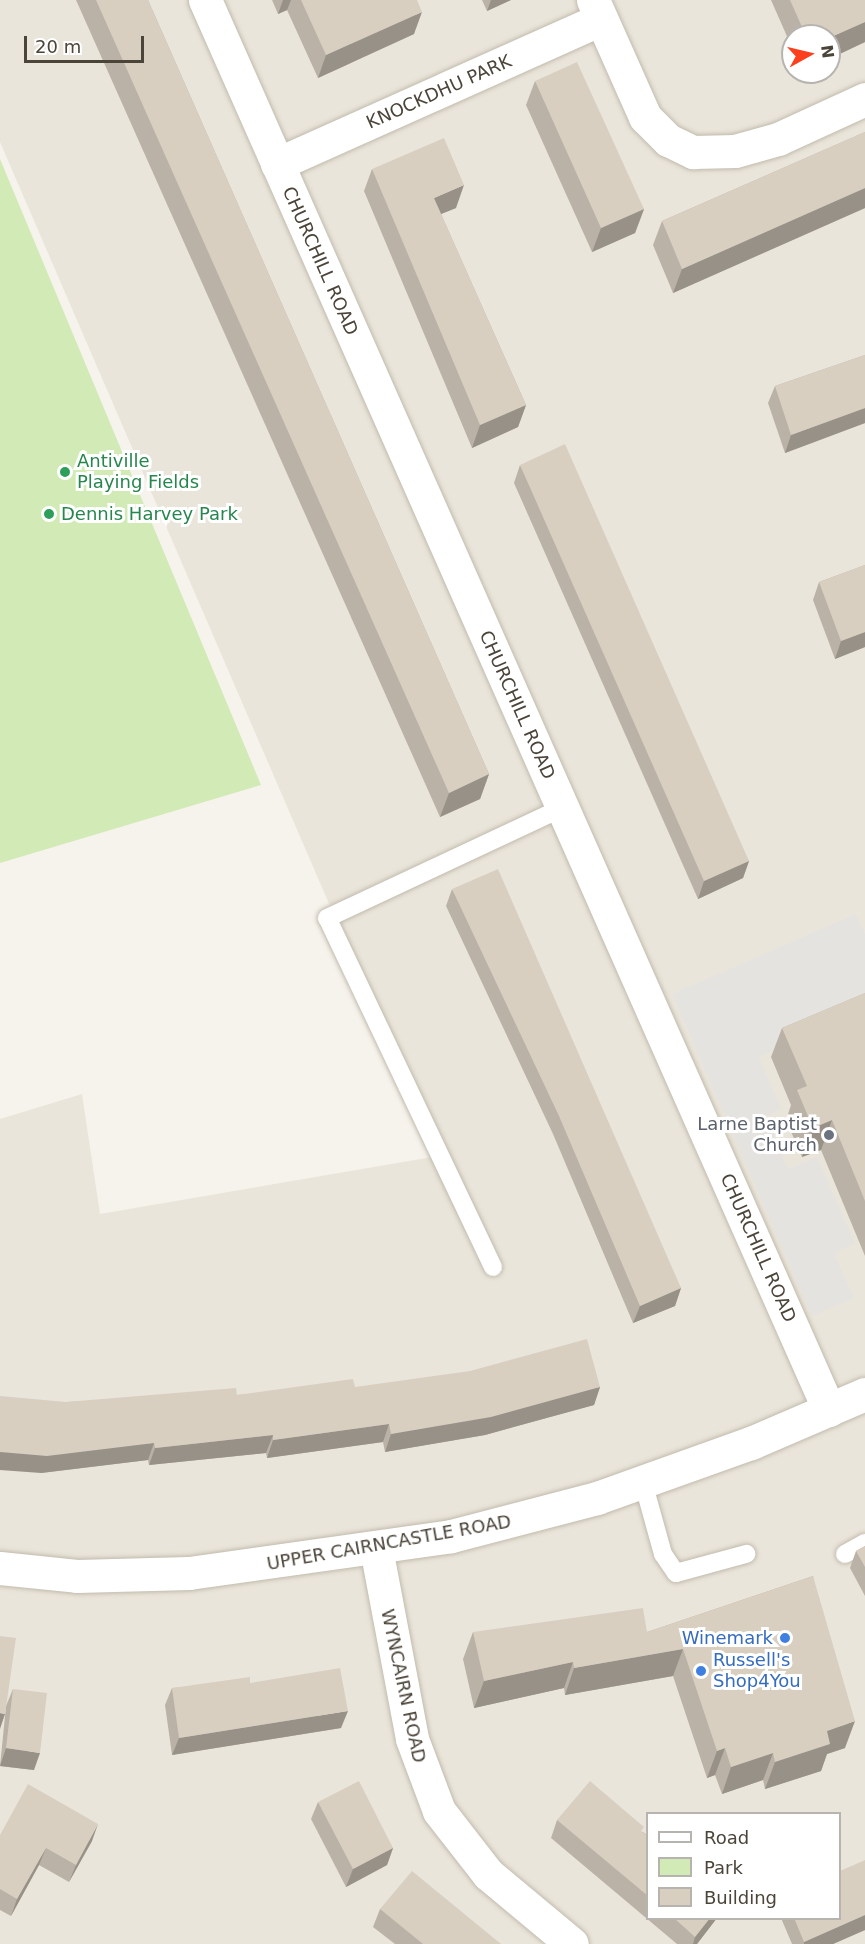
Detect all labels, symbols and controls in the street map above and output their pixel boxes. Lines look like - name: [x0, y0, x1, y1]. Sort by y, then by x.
- scale bar: [27, 24, 147, 62]
- north arrow: [781, 24, 841, 84]
- text: 20 m: [35, 36, 81, 57]
- text: N: [817, 44, 838, 60]
- street label: KNOCKDHU PARK: [363, 50, 515, 134]
- street label: CHURCHILL ROAD: [277, 183, 363, 339]
- place label: Antiville Playing Fields: [77, 451, 199, 494]
- marker: Antiville Playing Fields: [58, 465, 72, 479]
- place label: Dennis Harvey Park: [61, 503, 238, 525]
- marker: Dennis Harvey Park: [42, 507, 56, 521]
- street label: CHURCHILL ROAD: [474, 627, 560, 783]
- place label: Larne Baptist Church: [697, 1114, 817, 1156]
- marker: Larne Baptist Church: [822, 1128, 836, 1142]
- street label: CHURCHILL ROAD: [715, 1170, 801, 1326]
- street label: UPPER CAIRNCASTLE ROAD: [265, 1511, 513, 1575]
- street label: WYNCAIRN ROAD: [376, 1607, 430, 1765]
- place label: Winemark: [682, 1627, 773, 1649]
- marker: Winemark: [778, 1631, 792, 1645]
- place label: Russell's Shop4You: [713, 1650, 801, 1692]
- marker: Russell's Shop4You: [694, 1664, 708, 1678]
- legend: [646, 1812, 841, 1920]
- text: Road: [704, 1827, 749, 1848]
- text: Park: [704, 1857, 743, 1878]
- text: Building: [704, 1887, 777, 1908]

